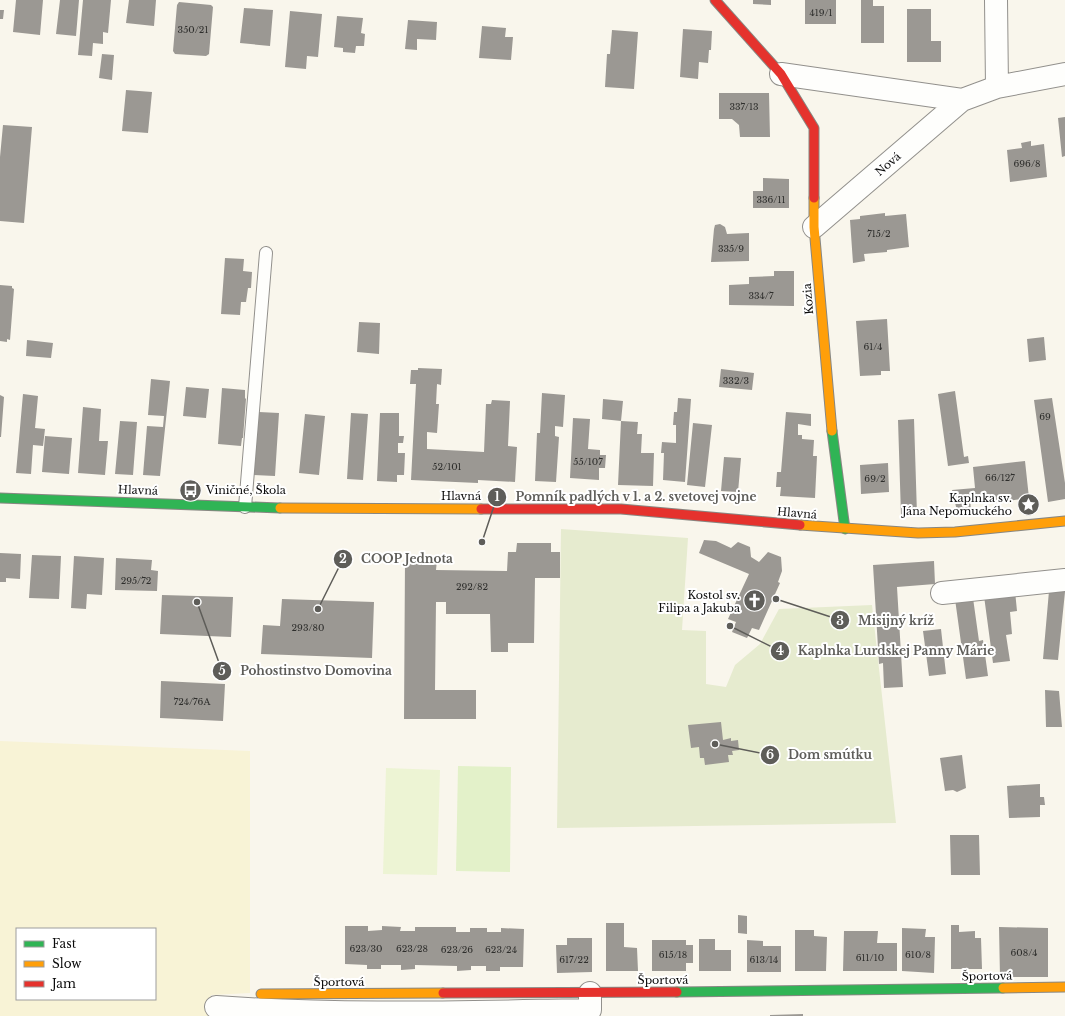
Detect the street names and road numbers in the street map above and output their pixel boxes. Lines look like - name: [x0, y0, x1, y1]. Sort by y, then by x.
- street label: Nová: [872, 149, 904, 179]
- street label: Kozia: [800, 282, 816, 315]
- street label: Hlavná: [118, 482, 159, 498]
- street label: Hlavná: [441, 489, 482, 503]
- street label: Hlavná: [776, 504, 818, 522]
- street label: Športová: [961, 969, 1013, 983]
- street label: Športová: [638, 973, 689, 987]
- street label: Športová: [314, 975, 365, 989]

